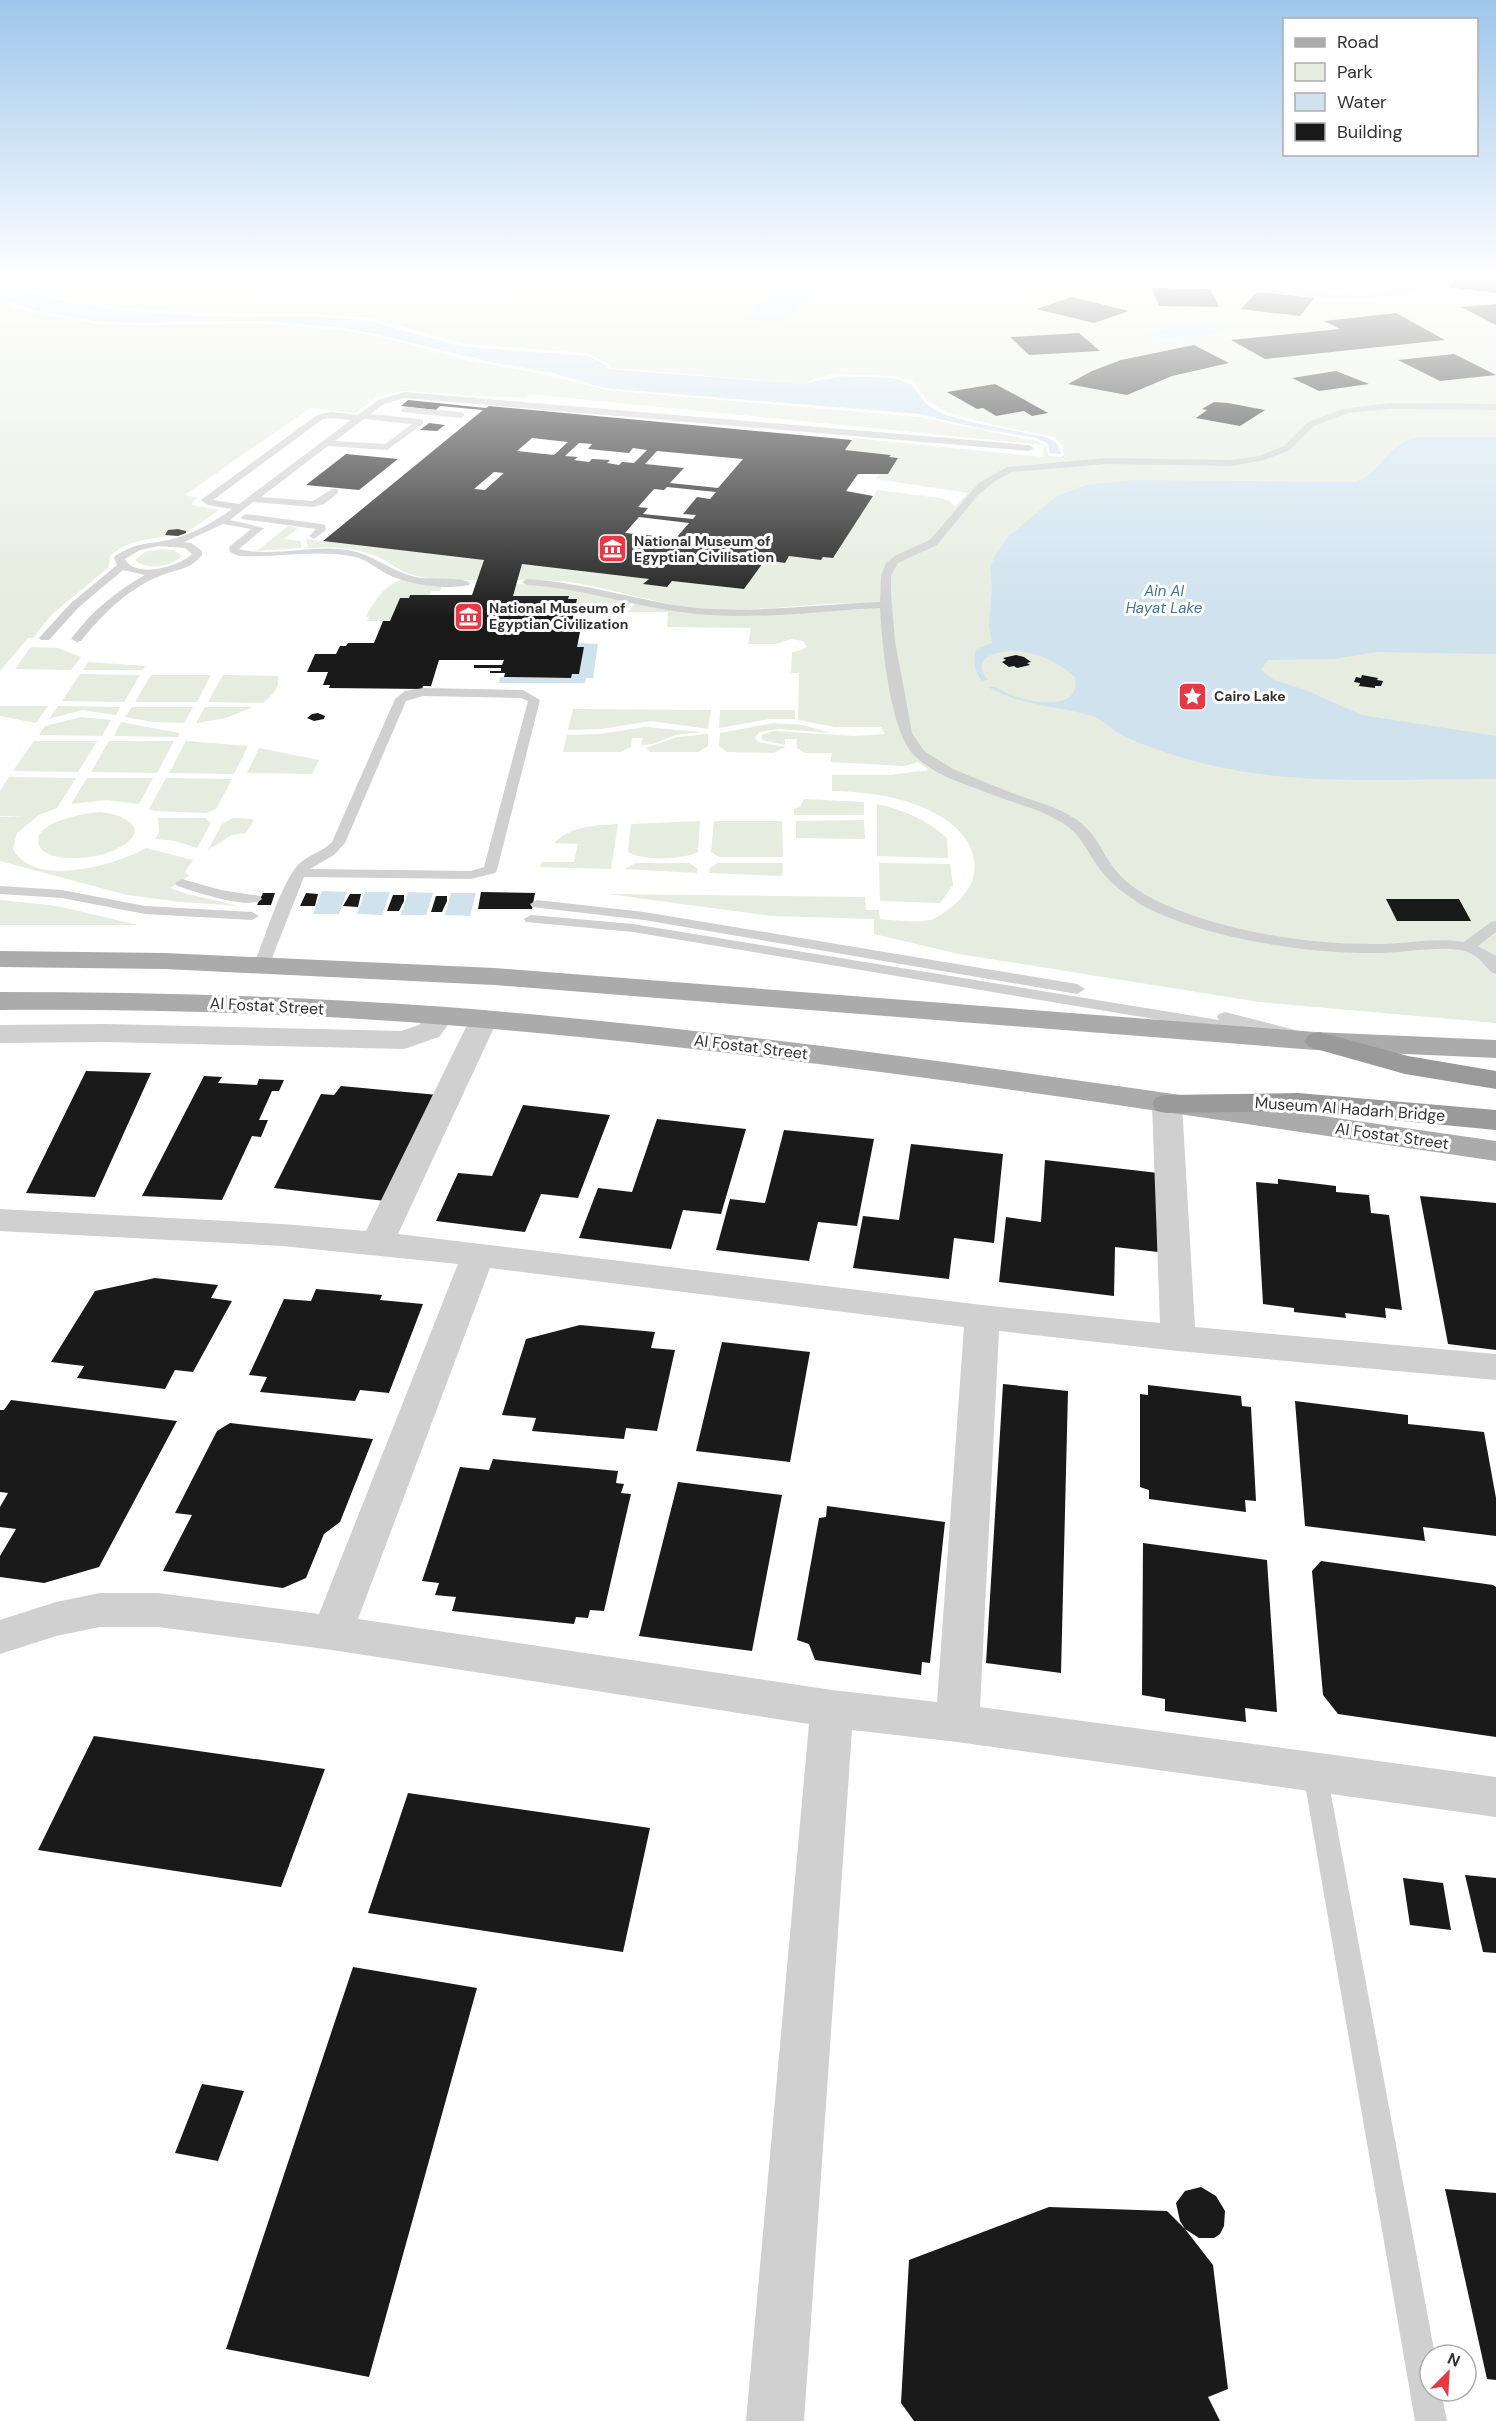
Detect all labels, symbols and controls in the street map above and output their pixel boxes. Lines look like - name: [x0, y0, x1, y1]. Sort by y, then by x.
- legend: [1283, 18, 1478, 156]
- text: Road: [1337, 30, 1379, 54]
- text: Park: [1337, 60, 1373, 84]
- text: Water: [1337, 90, 1387, 114]
- text: Building: [1337, 120, 1402, 144]
- place label: National Museum of Egyptian Civilisation: [634, 532, 774, 566]
- museum icon: National Museum of Egyptian Civilisation: [597, 533, 629, 565]
- water label: Ain Al Hayat Lake: [1126, 581, 1203, 618]
- place label: National Museum of Egyptian Civilization: [489, 599, 628, 633]
- museum icon: National Museum of Egyptian Civilization: [452, 600, 484, 632]
- place icon: Cairo Lake: [1177, 680, 1209, 712]
- place label: Cairo Lake: [1214, 687, 1286, 705]
- street label: Al Fostat Street: [209, 993, 325, 1019]
- street label: Al Fostat Street: [693, 1030, 809, 1064]
- street label: Museum Al Hadarh Bridge: [1254, 1092, 1446, 1126]
- street label: Al Fostat Street: [1334, 1118, 1450, 1154]
- north arrow: [1418, 2343, 1478, 2403]
- text: N: [1444, 2348, 1463, 2372]

